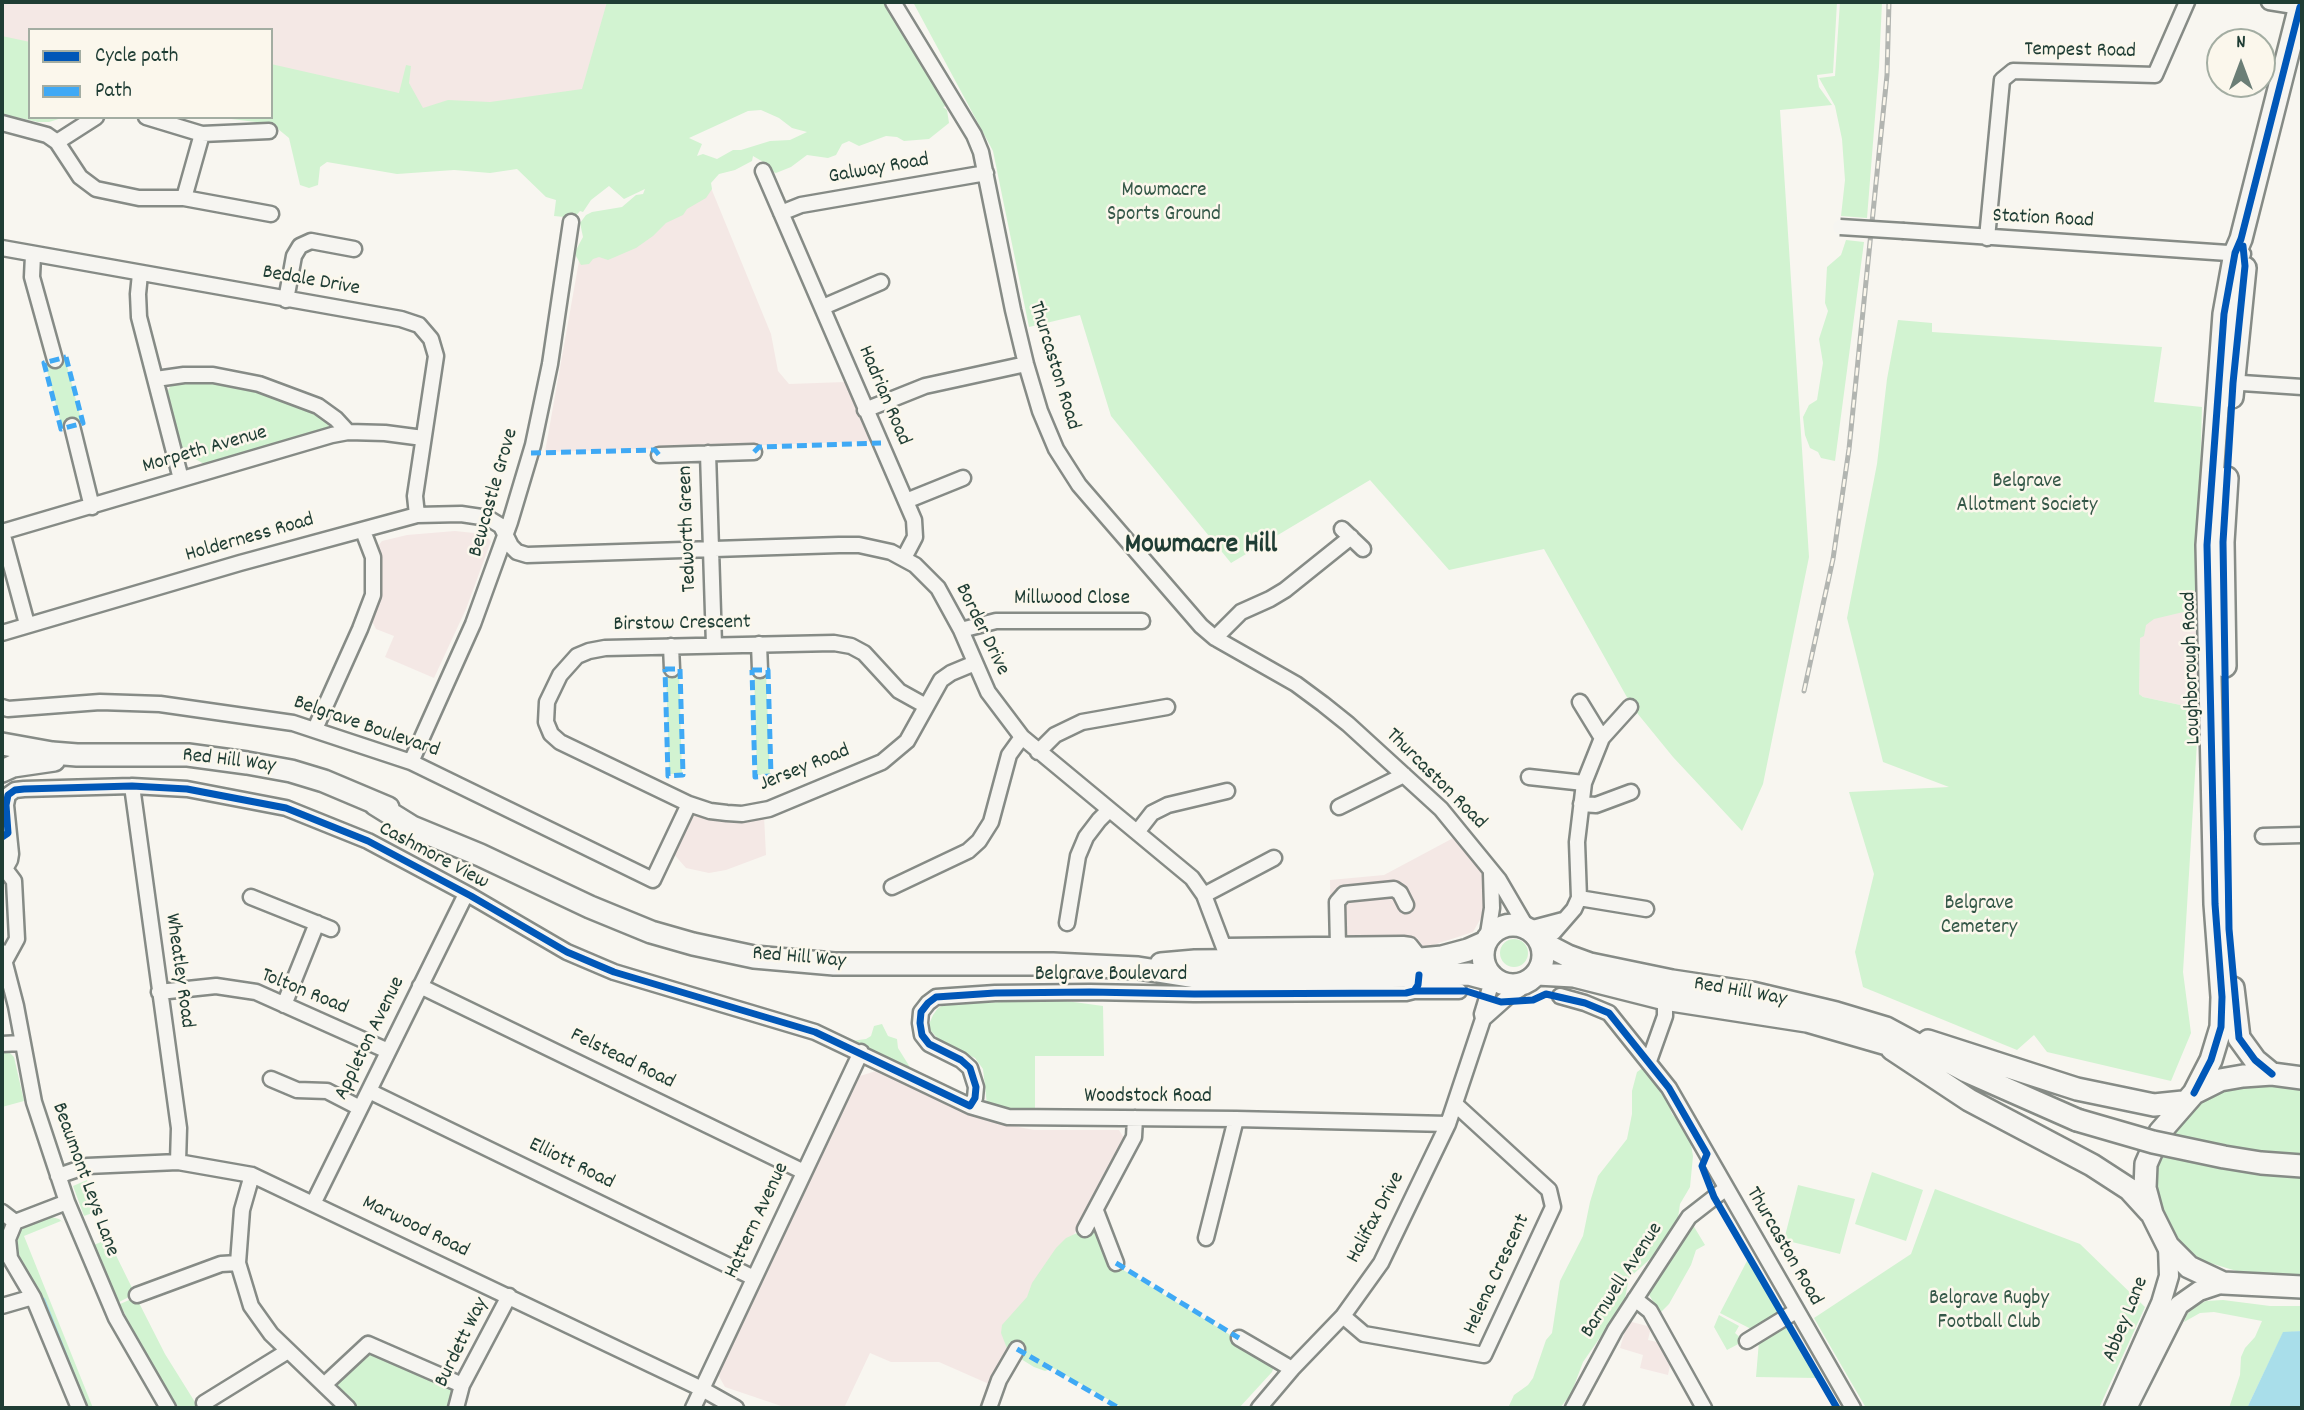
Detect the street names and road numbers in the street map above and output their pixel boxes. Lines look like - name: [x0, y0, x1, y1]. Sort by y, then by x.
- street label: Tempest Road: [2024, 38, 2136, 66]
- street label: Galway Road: [827, 149, 931, 191]
- street label: Station Road: [1992, 205, 2094, 235]
- street label: Bedale Drive: [260, 261, 362, 303]
- street label: Thurcaston Road: [1022, 299, 1084, 433]
- street label: Hadrian Road: [851, 342, 915, 450]
- street label: Morpeth Avenue: [140, 421, 270, 481]
- street label: Bewcastle Grove: [465, 426, 525, 560]
- street label: Tedworth Green: [674, 465, 704, 593]
- street label: Holderness Road: [183, 509, 317, 569]
- street label: Border Drive: [948, 580, 1014, 680]
- street label: Millwood Close: [1014, 587, 1130, 613]
- street label: Loughborough Road: [2178, 591, 2208, 745]
- street label: Birstow Crescent: [613, 611, 751, 639]
- street label: Belgrave Boulevard: [290, 691, 442, 765]
- street label: Thurcaston Road: [1379, 724, 1491, 836]
- street label: Jersey Road: [756, 739, 854, 799]
- street label: Red Hill Way: [181, 744, 277, 780]
- street label: Cashmore View: [374, 817, 492, 897]
- street label: Wheatley Road: [157, 912, 199, 1030]
- street label: Red Hill Way: [751, 942, 847, 976]
- street label: Belgrave Boulevard: [1035, 963, 1187, 989]
- street label: Tolton Road: [257, 964, 351, 1022]
- street label: Red Hill Way: [1692, 972, 1788, 1014]
- street label: Appleton Avenue: [330, 973, 412, 1105]
- street label: Felstead Road: [566, 1024, 678, 1096]
- street label: Woodstock Road: [1084, 1085, 1212, 1111]
- street label: Beaumont Leys Lane: [45, 1100, 123, 1260]
- street label: Elliott Road: [524, 1133, 618, 1197]
- street label: Hattern Avenue: [720, 1159, 796, 1283]
- street label: Halifax Drive: [1342, 1168, 1412, 1268]
- street label: Thurcaston Road: [1739, 1183, 1827, 1311]
- street label: Marwood Road: [357, 1191, 473, 1265]
- street label: Helena Crescent: [1459, 1211, 1537, 1339]
- street label: Barnwell Avenue: [1576, 1219, 1670, 1343]
- street label: Abbey Lane: [2099, 1274, 2155, 1366]
- street label: Burdett Way: [431, 1294, 495, 1392]

